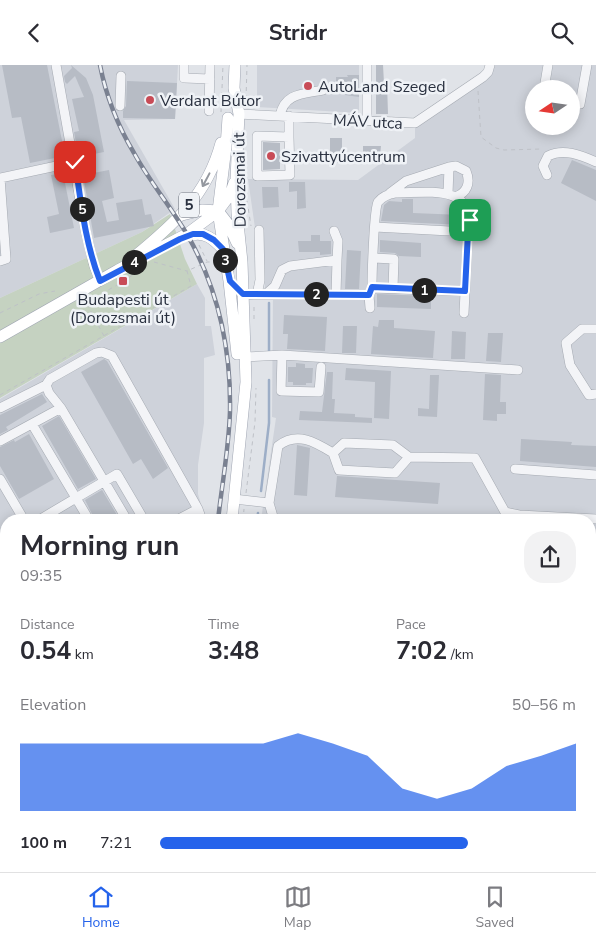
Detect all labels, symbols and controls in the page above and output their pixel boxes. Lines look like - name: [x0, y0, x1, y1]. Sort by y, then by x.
- text: Stridr: [269, 18, 327, 48]
- icon: back: [20, 19, 48, 47]
- icon: search: [548, 19, 576, 47]
- place label: AutoLand Szeged: [318, 76, 446, 98]
- marker: AutoLand Szeged: [302, 80, 314, 92]
- north arrow: [525, 80, 580, 135]
- map controls: [525, 80, 580, 135]
- place label: Verdant Bútor: [159, 90, 261, 112]
- marker: Verdant Bútor: [144, 94, 156, 106]
- street label: MÁV utca: [332, 109, 403, 135]
- street label: Dorozsmai út: [228, 132, 252, 228]
- pin: [54, 141, 96, 183]
- place label: Szivattyúcentrum: [281, 146, 406, 168]
- icon: check: [61, 148, 89, 176]
- marker: Szivattyúcentrum: [265, 150, 277, 162]
- one-way arrow: [200, 173, 210, 187]
- road number: 5: [179, 193, 199, 217]
- pin: 5: [70, 197, 94, 221]
- pin: [449, 199, 491, 241]
- text: 5: [78, 200, 87, 219]
- icon: arrive: [456, 206, 484, 234]
- pin: 3: [212, 247, 238, 273]
- pin: 4: [122, 249, 146, 275]
- text: 3: [221, 251, 230, 270]
- text: 4: [130, 253, 139, 272]
- marker: Budapesti út (Dorozsmai út): [117, 275, 129, 287]
- pin: 1: [412, 277, 436, 303]
- pin: 2: [304, 281, 328, 307]
- text: 1: [420, 281, 429, 300]
- text: 2: [312, 285, 321, 304]
- place label: Budapesti út (Dorozsmai út): [70, 289, 176, 329]
- text: Morning run: [20, 527, 179, 565]
- button: share: [524, 531, 576, 583]
- text: 09:35: [20, 565, 62, 587]
- text: Distance: [20, 615, 74, 634]
- text: Time: [208, 615, 239, 634]
- text: Pace: [396, 615, 426, 634]
- text: 0.54: [20, 634, 71, 668]
- text: 3:48: [208, 634, 259, 668]
- text: 7:02: [396, 634, 447, 668]
- text: km: [71, 645, 94, 664]
- text: /km: [447, 645, 474, 664]
- text: Elevation: [20, 694, 86, 716]
- text: 50–56 m: [512, 694, 576, 716]
- text: 100 m: [20, 832, 67, 854]
- text: 7:21: [100, 832, 132, 854]
- tab: Home: [82, 883, 120, 932]
- tab: Map: [284, 883, 312, 932]
- tab: Saved: [475, 883, 514, 932]

